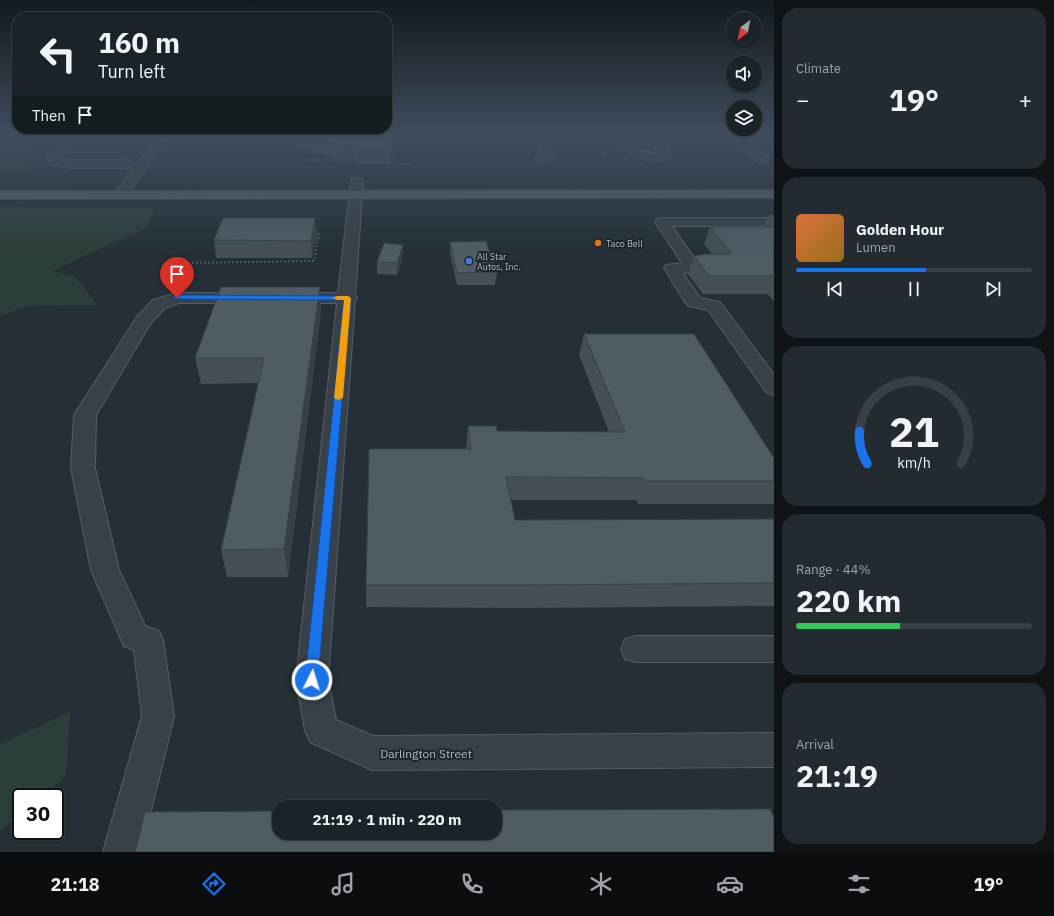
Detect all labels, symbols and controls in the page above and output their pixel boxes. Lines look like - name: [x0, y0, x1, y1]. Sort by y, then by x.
- north arrow: [726, 12, 762, 48]
- map controls: [726, 12, 762, 136]
- text: 160 m: [98, 24, 180, 61]
- icon: left: [32, 28, 84, 80]
- button: sound: [726, 56, 762, 92]
- text: Turn left: [98, 60, 166, 83]
- text: Climate: [796, 60, 841, 77]
- text: 19°: [889, 80, 939, 119]
- text: −: [796, 85, 809, 114]
- text: +: [1019, 85, 1032, 114]
- button: layers: [726, 100, 762, 136]
- icon: arrive: [74, 104, 96, 126]
- text: Then: [32, 106, 66, 125]
- text: Golden Hour: [856, 220, 944, 239]
- marker: Taco Bell: [593, 238, 603, 248]
- place label: Taco Bell: [606, 238, 643, 249]
- text: Lumen: [856, 239, 896, 256]
- place label: All Star Autos, Inc.: [477, 251, 521, 272]
- marker: All Star Autos, Inc.: [464, 256, 474, 266]
- pin: [160, 257, 194, 298]
- icon: arrive: [166, 263, 188, 285]
- icon: previous: [824, 278, 846, 300]
- icon: pause: [903, 278, 925, 300]
- icon: next: [982, 278, 1004, 300]
- text: 21: [889, 404, 939, 458]
- text: km/h: [897, 453, 931, 472]
- text: Range · 44%: [796, 561, 870, 578]
- text: 220 km: [796, 581, 901, 620]
- position arrow: [291, 659, 333, 701]
- text: Arrival: [796, 736, 834, 753]
- street label: Darlington Street: [380, 746, 472, 761]
- text: 21:19: [796, 756, 878, 795]
- speed limit sign: 30: [12, 788, 64, 840]
- text: 21:19 · 1 min · 220 m: [313, 810, 461, 829]
- icon: directions: [200, 870, 228, 898]
- icon: music: [329, 870, 357, 898]
- icon: phone: [458, 870, 486, 898]
- icon: climate: [587, 870, 615, 898]
- icon: car: [716, 870, 744, 898]
- icon: filters: [845, 870, 873, 898]
- text: 21:18: [50, 873, 100, 896]
- text: 19°: [973, 873, 1004, 896]

